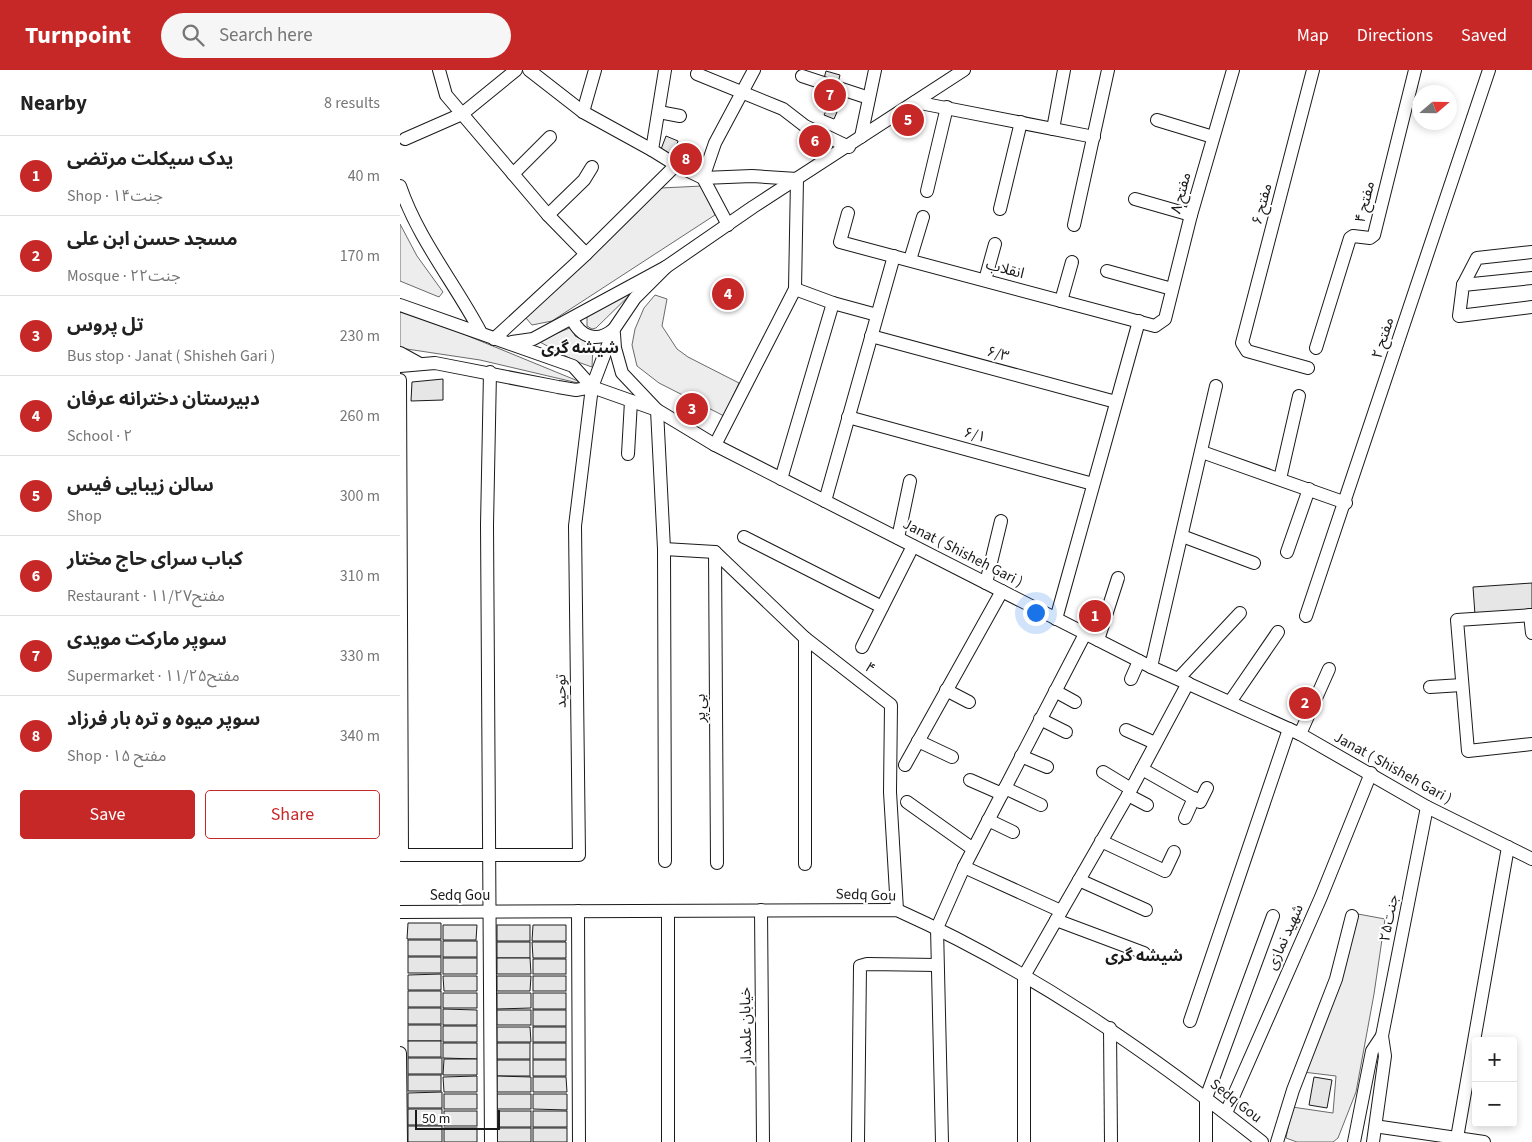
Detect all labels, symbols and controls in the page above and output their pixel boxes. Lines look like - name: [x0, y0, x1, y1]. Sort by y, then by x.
- search box: [161, 13, 511, 58]
- text: Turnpoint: [25, 18, 131, 53]
- icon: search: [179, 21, 207, 49]
- text: Search here: [219, 22, 313, 49]
- text: Map: [1297, 23, 1329, 48]
- text: Directions: [1357, 23, 1433, 48]
- text: Saved: [1461, 23, 1507, 48]
- pin: 7: [814, 76, 846, 114]
- north arrow: [1412, 85, 1457, 130]
- text: Nearby: [20, 88, 87, 118]
- text: 8 results: [324, 92, 380, 114]
- pin: 5: [892, 101, 924, 139]
- pin: 6: [799, 122, 831, 160]
- pin: 8: [670, 140, 702, 178]
- text: یدک سیکلت مرتضی: [67, 146, 233, 173]
- text: 1: [32, 165, 40, 187]
- text: 40 m: [348, 165, 380, 187]
- street label: مفتح ۸: [1165, 170, 1198, 216]
- street label: مفتح ۴: [1350, 179, 1381, 225]
- street label: مفتح ۶: [1246, 181, 1279, 227]
- text: Shop · جنت۱۴: [67, 185, 163, 207]
- text: مسجد حسن ابن علی: [67, 226, 238, 253]
- text: 2: [32, 245, 40, 267]
- text: 170 m: [340, 245, 380, 267]
- street label: انقلاب: [983, 254, 1027, 284]
- text: Mosque · جنت۲۲: [67, 265, 181, 287]
- pin: 4: [712, 275, 744, 313]
- text: تل پروس: [67, 312, 144, 339]
- street label: مفتح ۲: [1366, 315, 1400, 362]
- text: 3: [32, 325, 40, 347]
- text: 230 m: [340, 325, 380, 347]
- district label: شیشه گری: [541, 337, 619, 359]
- street label: ۶/۳: [984, 341, 1012, 367]
- text: Bus stop · Janat ( Shisheh Gari ): [67, 345, 275, 367]
- text: دبیرستان دخترانه عرفان: [67, 386, 260, 413]
- pin: 3: [676, 390, 708, 428]
- text: 4: [32, 405, 40, 427]
- text: 260 m: [340, 405, 380, 427]
- street label: ۶/۱: [961, 422, 989, 448]
- text: School · ۲: [67, 425, 133, 447]
- text: سالن زیبایی فیس: [67, 472, 214, 499]
- text: 5: [32, 485, 40, 507]
- text: 300 m: [340, 485, 380, 507]
- text: Shop: [67, 505, 102, 527]
- street label: Janat ( Shisheh Gari ): [899, 514, 1027, 592]
- text: کباب سرای حاج مختار: [67, 546, 243, 573]
- text: 6: [32, 565, 40, 587]
- text: 310 m: [340, 565, 380, 587]
- text: Restaurant · مفتح۱۱/۲۷: [67, 585, 225, 607]
- pin: 1: [1079, 597, 1111, 635]
- your location: [1023, 600, 1049, 626]
- text: سوپر مارکت مویدی: [67, 626, 227, 653]
- text: 7: [32, 645, 40, 667]
- text: 330 m: [340, 645, 380, 667]
- street label: ۴: [860, 657, 880, 679]
- text: Supermarket · مفتح۱۱/۲۵: [67, 665, 240, 687]
- street label: توحید: [550, 674, 572, 708]
- pin: 2: [1289, 684, 1321, 722]
- street label: بی پر: [690, 694, 711, 723]
- text: سوپر میوه و تره بار فرزاد: [67, 706, 260, 733]
- text: 8: [32, 725, 40, 747]
- text: 340 m: [340, 725, 380, 747]
- street label: Janat ( Shisheh Gari ): [1330, 727, 1456, 809]
- text: Shop · مفتح ۱۵: [67, 745, 166, 767]
- button: Save: [20, 790, 195, 839]
- button: Share: [205, 790, 380, 839]
- street label: Sedq Gou: [835, 883, 897, 907]
- street label: Sedq Gou: [430, 885, 490, 906]
- street label: جنت۲۵: [1374, 893, 1404, 943]
- street label: شهید نمازی: [1261, 901, 1309, 973]
- district label: شیشه گری: [1105, 945, 1183, 967]
- street label: خیابان علمدار: [735, 987, 757, 1066]
- map controls: [1472, 1037, 1517, 1127]
- button: +: [1472, 1037, 1517, 1082]
- street label: Sedq Gou: [1206, 1074, 1266, 1128]
- button: −: [1472, 1082, 1517, 1127]
- scale bar: [415, 1107, 500, 1130]
- text: 50 m: [422, 1109, 450, 1129]

